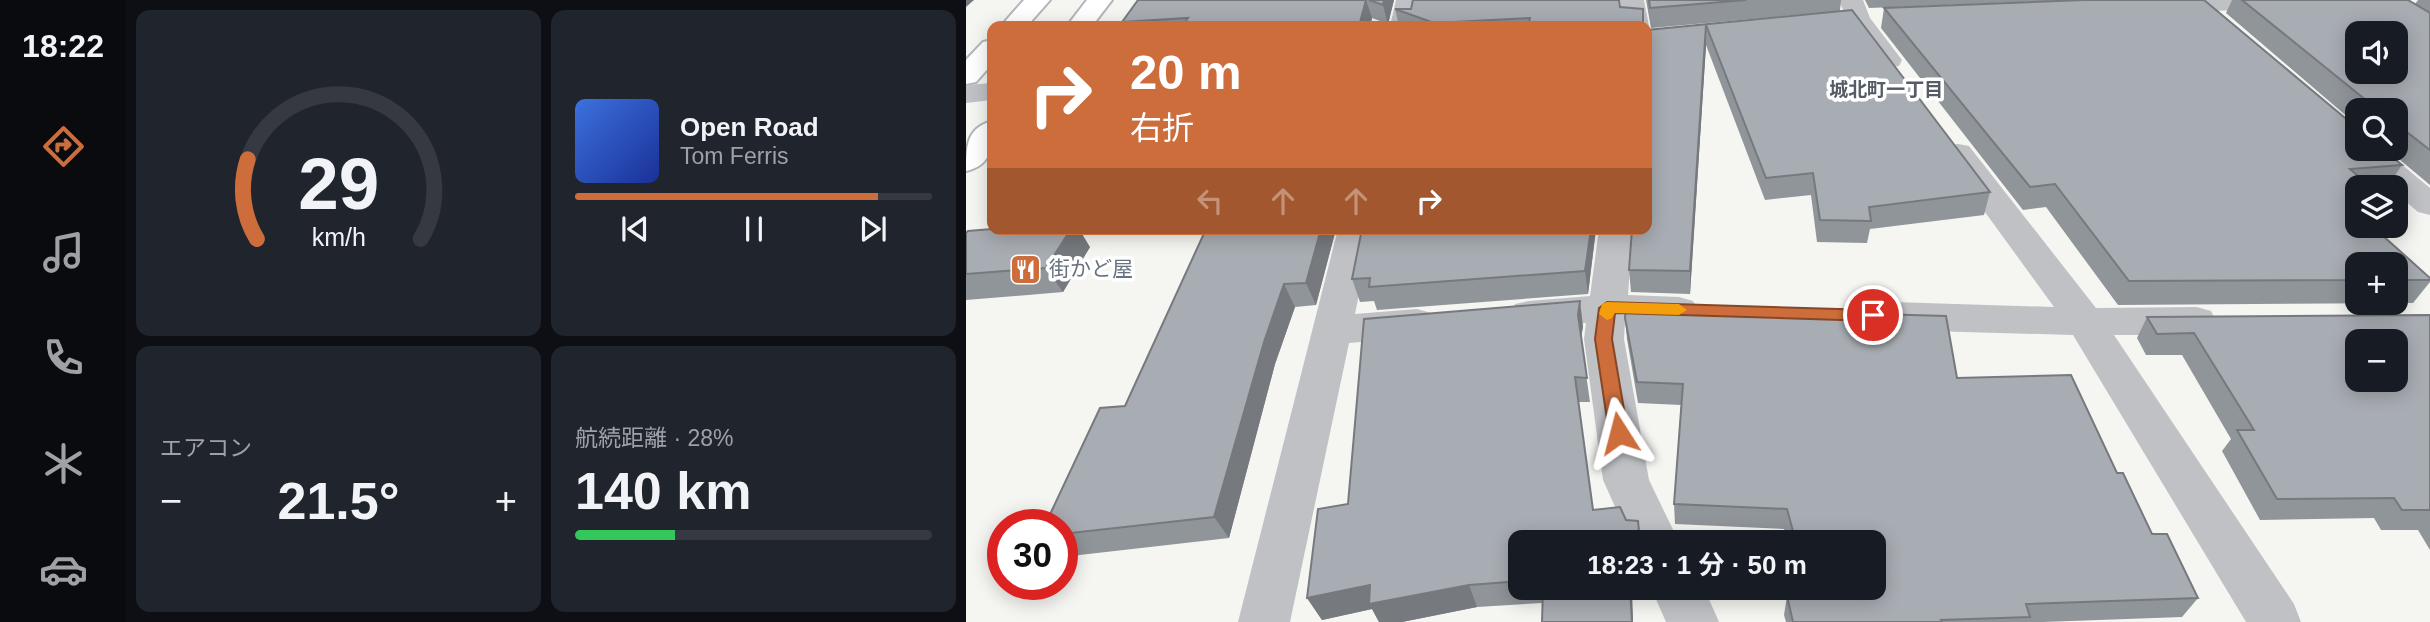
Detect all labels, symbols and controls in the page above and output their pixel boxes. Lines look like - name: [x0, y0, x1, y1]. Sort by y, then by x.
- map controls: [2345, 21, 2408, 392]
- button: sound: [2345, 21, 2408, 84]
- text: 18:22: [22, 28, 104, 64]
- text: 20 m: [1130, 45, 1242, 99]
- icon: right: [1015, 49, 1106, 140]
- district label: 城北町一丁目: [1829, 79, 1943, 100]
- button: search: [2345, 98, 2408, 161]
- text: 右折: [1130, 110, 1194, 146]
- text: Open Road: [680, 112, 819, 142]
- icon: directions: [39, 122, 88, 171]
- text: Tom Ferris: [680, 143, 789, 169]
- text: 29: [298, 144, 379, 225]
- button: layers: [2345, 175, 2408, 238]
- icon: left: [1191, 182, 1229, 220]
- icon: ahead: [1264, 182, 1302, 220]
- icon: ahead: [1337, 182, 1375, 220]
- icon: right: [1410, 182, 1448, 220]
- icon: previous: [616, 210, 654, 248]
- icon: pause: [735, 210, 773, 248]
- icon: next: [854, 210, 892, 248]
- text: km/h: [311, 223, 366, 251]
- icon: music: [39, 228, 88, 277]
- restaurant icon: 街かど屋: [1009, 252, 1043, 286]
- button: +: [2345, 252, 2408, 315]
- place label: 街かど屋: [1049, 257, 1133, 280]
- pin: [1843, 285, 1903, 345]
- icon: arrive: [1854, 296, 1892, 334]
- button: −: [2345, 329, 2408, 392]
- icon: phone: [39, 333, 88, 382]
- position arrow: [1582, 396, 1656, 470]
- text: 航続距離 · 28%: [575, 425, 733, 451]
- text: エアコン: [160, 435, 252, 461]
- icon: climate: [39, 439, 88, 488]
- text: 140 km: [575, 462, 751, 520]
- text: 21.5°: [277, 472, 400, 530]
- text: −: [160, 480, 182, 522]
- text: +: [495, 480, 517, 522]
- speed limit sign: 30: [987, 509, 1078, 600]
- icon: car: [39, 545, 88, 594]
- text: 18:23 · 1 分 · 50 m: [1587, 550, 1807, 580]

